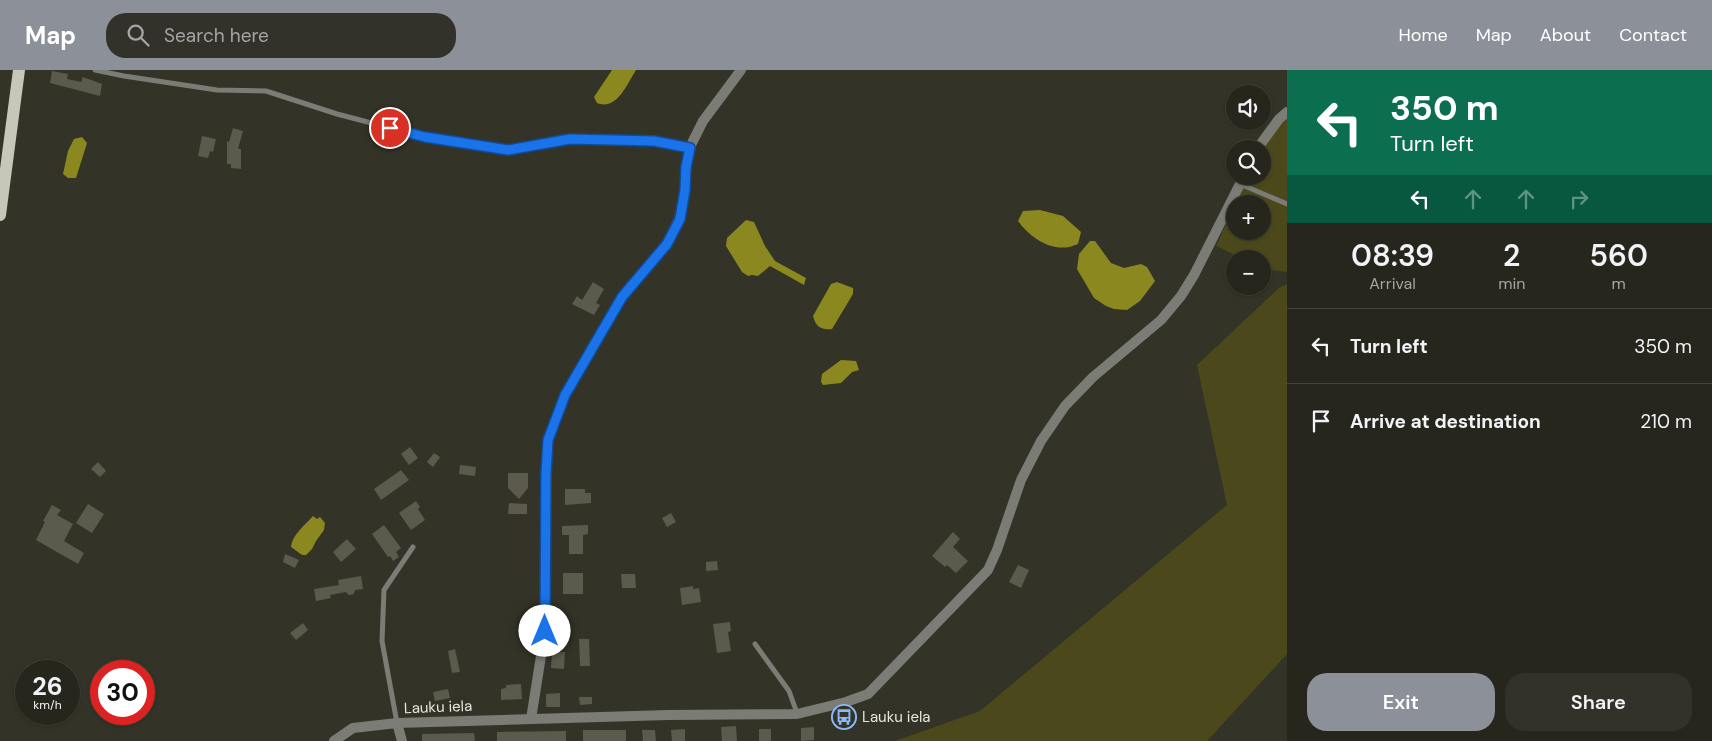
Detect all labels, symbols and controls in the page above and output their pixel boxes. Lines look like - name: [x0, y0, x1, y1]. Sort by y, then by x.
- search box: [106, 13, 456, 58]
- text: Map: [25, 20, 76, 51]
- icon: search: [124, 21, 152, 49]
- text: Search here: [164, 23, 269, 48]
- text: Home: [1398, 23, 1448, 47]
- text: Map: [1476, 23, 1512, 47]
- text: About: [1540, 23, 1591, 47]
- text: Contact: [1619, 23, 1687, 47]
- map controls: [1226, 85, 1271, 295]
- button: sound: [1226, 85, 1271, 130]
- text: 350 m: [1390, 85, 1499, 131]
- icon: left: [1307, 90, 1372, 155]
- pin: [369, 107, 411, 149]
- icon: arrive: [376, 114, 404, 142]
- text: Turn left: [1390, 129, 1474, 158]
- button: search: [1226, 140, 1271, 185]
- icon: left: [1406, 185, 1434, 213]
- icon: ahead: [1459, 185, 1487, 213]
- icon: ahead: [1512, 185, 1540, 213]
- icon: right: [1565, 185, 1593, 213]
- button: +: [1226, 195, 1271, 240]
- text: 08:39: [1351, 236, 1434, 275]
- text: 2: [1503, 236, 1520, 275]
- text: 560: [1589, 236, 1648, 275]
- button: −: [1226, 250, 1271, 295]
- text: Arrival: [1369, 273, 1416, 294]
- text: min: [1498, 273, 1525, 294]
- text: m: [1612, 273, 1626, 294]
- icon: left: [1307, 332, 1335, 360]
- text: Turn left: [1350, 334, 1428, 359]
- text: 350 m: [1634, 334, 1692, 359]
- icon: arrive: [1307, 407, 1335, 435]
- text: Arrive at destination: [1350, 409, 1541, 434]
- text: 210 m: [1640, 409, 1692, 434]
- position arrow: [518, 604, 570, 656]
- speed limit sign: 30: [90, 660, 155, 725]
- text: 26: [32, 670, 63, 703]
- button: Exit: [1307, 673, 1495, 731]
- button: Share: [1505, 673, 1692, 731]
- street label: Lauku iela: [403, 696, 473, 718]
- text: km/h: [33, 697, 62, 713]
- bus stop icon: Lauku iela: [831, 704, 857, 730]
- place label: Lauku iela: [862, 707, 930, 727]

